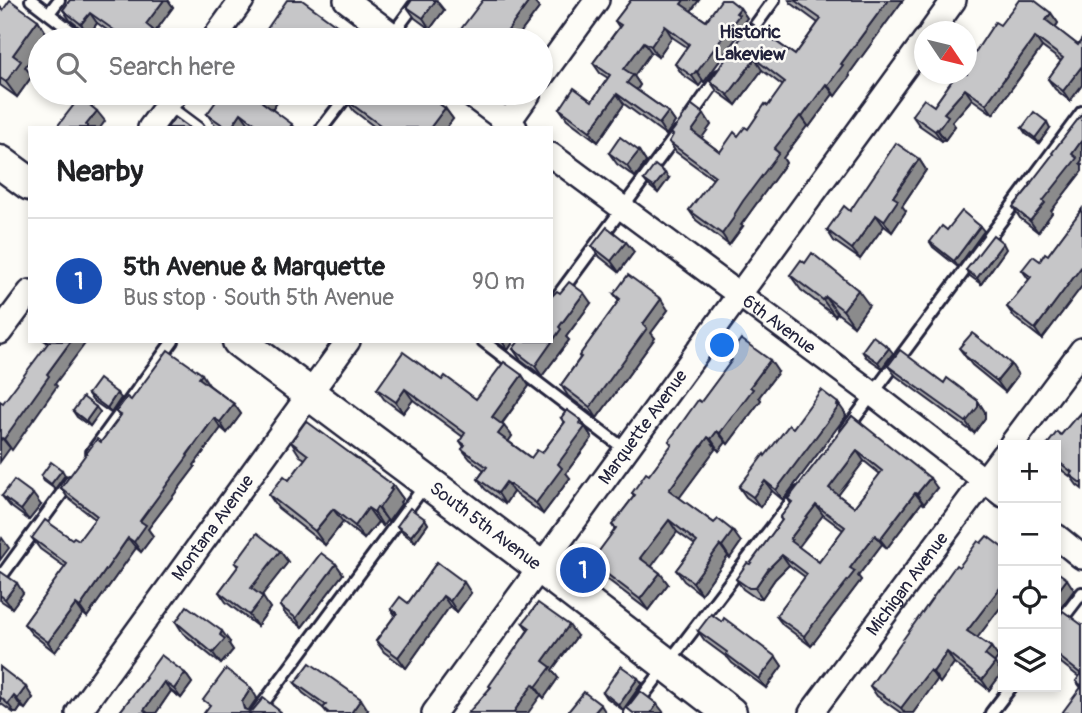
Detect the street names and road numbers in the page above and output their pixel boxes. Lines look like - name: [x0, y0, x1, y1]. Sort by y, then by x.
- street label: 6th Avenue: [738, 290, 820, 359]
- street label: Marquette Avenue: [593, 365, 692, 489]
- street label: Montana Avenue: [166, 470, 259, 585]
- street label: South 5th Avenue: [425, 476, 546, 575]
- street label: Michigan Avenue: [861, 527, 953, 640]

